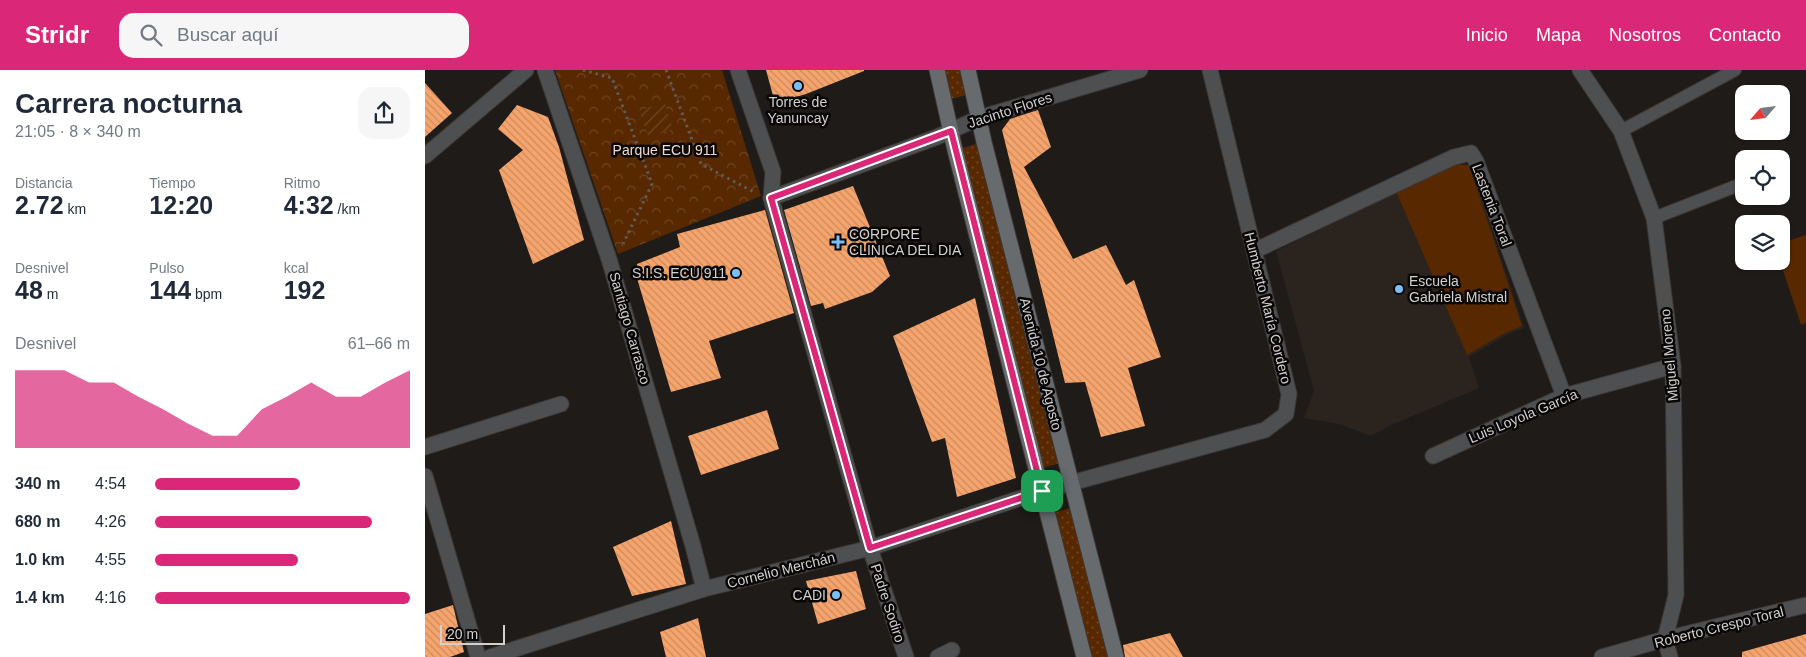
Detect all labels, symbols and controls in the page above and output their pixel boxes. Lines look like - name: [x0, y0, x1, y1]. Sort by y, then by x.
- search box: [119, 13, 469, 58]
- text: Stridr: [25, 21, 89, 48]
- icon: search: [137, 21, 165, 49]
- text: Buscar aquí: [177, 24, 278, 45]
- text: Inicio: [1466, 25, 1508, 45]
- text: Mapa: [1536, 25, 1581, 45]
- text: Nosotros: [1609, 25, 1681, 45]
- text: Contacto: [1709, 25, 1781, 45]
- marker: Torres de Yanuncay: [792, 80, 804, 92]
- north arrow: [1735, 85, 1790, 140]
- map controls: [1735, 85, 1790, 270]
- button: share: [358, 87, 410, 139]
- text: Carrera nocturna: [15, 88, 242, 119]
- street label: Jacinto Flores: [966, 89, 1054, 131]
- place label: Torres de Yanuncay: [767, 94, 829, 126]
- text: 21:05 · 8 × 340 m: [15, 123, 141, 140]
- park label: Parque ECU 911: [613, 142, 718, 158]
- button: locate: [1735, 150, 1790, 205]
- street label: Lastenia Toral: [1469, 162, 1515, 248]
- text: Distancia: [15, 175, 73, 191]
- text: Tiempo: [149, 175, 196, 191]
- text: Ritmo: [284, 175, 320, 191]
- text: 2.72: [15, 191, 64, 219]
- text: 12:20: [149, 191, 213, 219]
- text: 4:32: [284, 191, 334, 219]
- text: km: [64, 201, 86, 217]
- text: /km: [334, 201, 360, 217]
- button: layers: [1735, 215, 1790, 270]
- place label: CORPORE CLINICA DEL DIA: [849, 226, 962, 258]
- street label: Humberto María Cordero: [1241, 231, 1295, 386]
- marker: CORPORE CLINICA DEL DIA: [831, 235, 845, 249]
- text: Desnivel: [15, 260, 69, 276]
- text: Pulso: [149, 260, 184, 276]
- text: kcal: [284, 260, 309, 276]
- place label: S.I.S. ECU 911: [632, 265, 726, 281]
- marker: S.I.S. ECU 911: [730, 267, 742, 279]
- street label: Santiago Carrasco: [606, 270, 654, 386]
- place label: Escuela Gabriela Mistral: [1409, 273, 1507, 305]
- text: 48: [15, 276, 43, 304]
- text: 144: [149, 276, 191, 304]
- text: 192: [284, 276, 325, 304]
- marker: Escuela Gabriela Mistral: [1393, 283, 1405, 295]
- text: m: [43, 286, 58, 302]
- text: bpm: [191, 286, 222, 302]
- street label: Avenida 10 de Agosto: [1017, 296, 1065, 432]
- street label: Miguel Moreno: [1657, 308, 1681, 402]
- text: Desnivel: [15, 335, 76, 352]
- text: 61–66 m: [348, 335, 410, 352]
- street label: Luis Loyola García: [1466, 386, 1580, 446]
- pin: [1021, 470, 1063, 512]
- text: 340 m: [15, 475, 60, 492]
- text: 4:54: [95, 475, 126, 492]
- icon: arrive: [1028, 477, 1056, 505]
- text: 680 m: [15, 513, 60, 530]
- text: 4:26: [95, 513, 126, 530]
- street label: Cornelio Merchán: [725, 549, 837, 591]
- text: 1.0 km: [15, 551, 65, 568]
- text: 4:55: [95, 551, 126, 568]
- street label: Padre Sodiro: [868, 562, 908, 645]
- place label: CADI: [793, 587, 826, 603]
- text: 1.4 km: [15, 589, 65, 606]
- text: 4:16: [95, 589, 126, 606]
- marker: CADI: [830, 589, 842, 601]
- street label: Roberto Crespo Toral: [1653, 603, 1785, 651]
- scale bar: [440, 622, 505, 645]
- text: 20 m: [447, 626, 478, 642]

